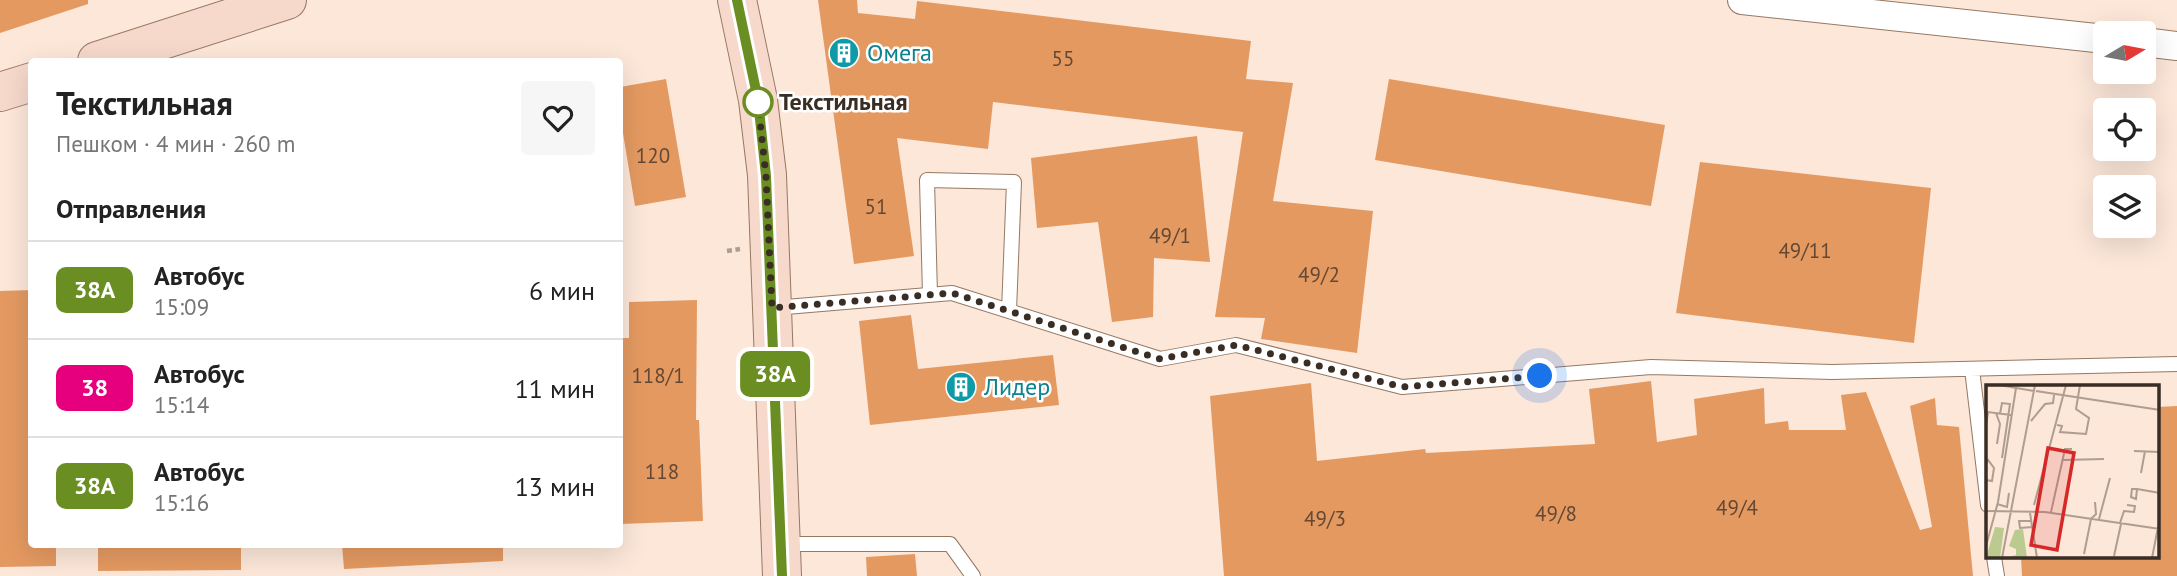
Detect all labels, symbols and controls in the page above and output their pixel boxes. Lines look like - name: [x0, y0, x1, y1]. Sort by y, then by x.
- north arrow: [2093, 21, 2156, 84]
- map controls: [2093, 21, 2156, 238]
- building icon: Омега: [827, 36, 861, 70]
- place label: Омега: [867, 37, 932, 68]
- house number: 55: [1052, 45, 1074, 72]
- text: Текстильная: [56, 81, 233, 124]
- button: heart: [521, 81, 595, 155]
- place label: Текстильная: [779, 86, 908, 117]
- marker: Текстильная: [743, 87, 773, 117]
- button: locate: [2093, 98, 2156, 161]
- text: Пешком · 4 мин · 260 m: [56, 129, 295, 158]
- house number: 120: [636, 142, 670, 169]
- button: layers: [2093, 175, 2156, 238]
- text: Отправления: [56, 192, 206, 225]
- house number: 51: [865, 193, 887, 220]
- house number: 49/1: [1149, 222, 1191, 249]
- house number: 49/11: [1778, 237, 1832, 264]
- text: Автобус: [154, 259, 245, 292]
- house number: 49/2: [1298, 261, 1340, 288]
- text: 38А: [74, 274, 115, 305]
- text: 6 мин: [529, 274, 595, 307]
- text: 15:09: [154, 292, 209, 321]
- line badge: 38А: [735, 351, 815, 397]
- text: Автобус: [154, 357, 245, 390]
- text: 38А: [754, 358, 796, 389]
- your location: [1522, 358, 1557, 393]
- house number: 118/1: [631, 362, 685, 389]
- building icon: Лидер: [944, 370, 978, 404]
- place label: Лидер: [983, 371, 1050, 402]
- text: 38: [81, 372, 108, 403]
- text: 11 мин: [515, 372, 595, 405]
- inset map: [1986, 385, 2160, 558]
- text: 15:14: [154, 390, 209, 419]
- text: Автобус: [154, 455, 245, 488]
- house number: 118: [645, 458, 679, 485]
- text: 38А: [74, 470, 115, 501]
- text: 13 мин: [515, 470, 595, 503]
- text: 15:16: [154, 488, 209, 517]
- house number: 49/4: [1716, 494, 1758, 521]
- house number: 49/8: [1535, 500, 1577, 527]
- house number: 49/3: [1304, 505, 1346, 532]

